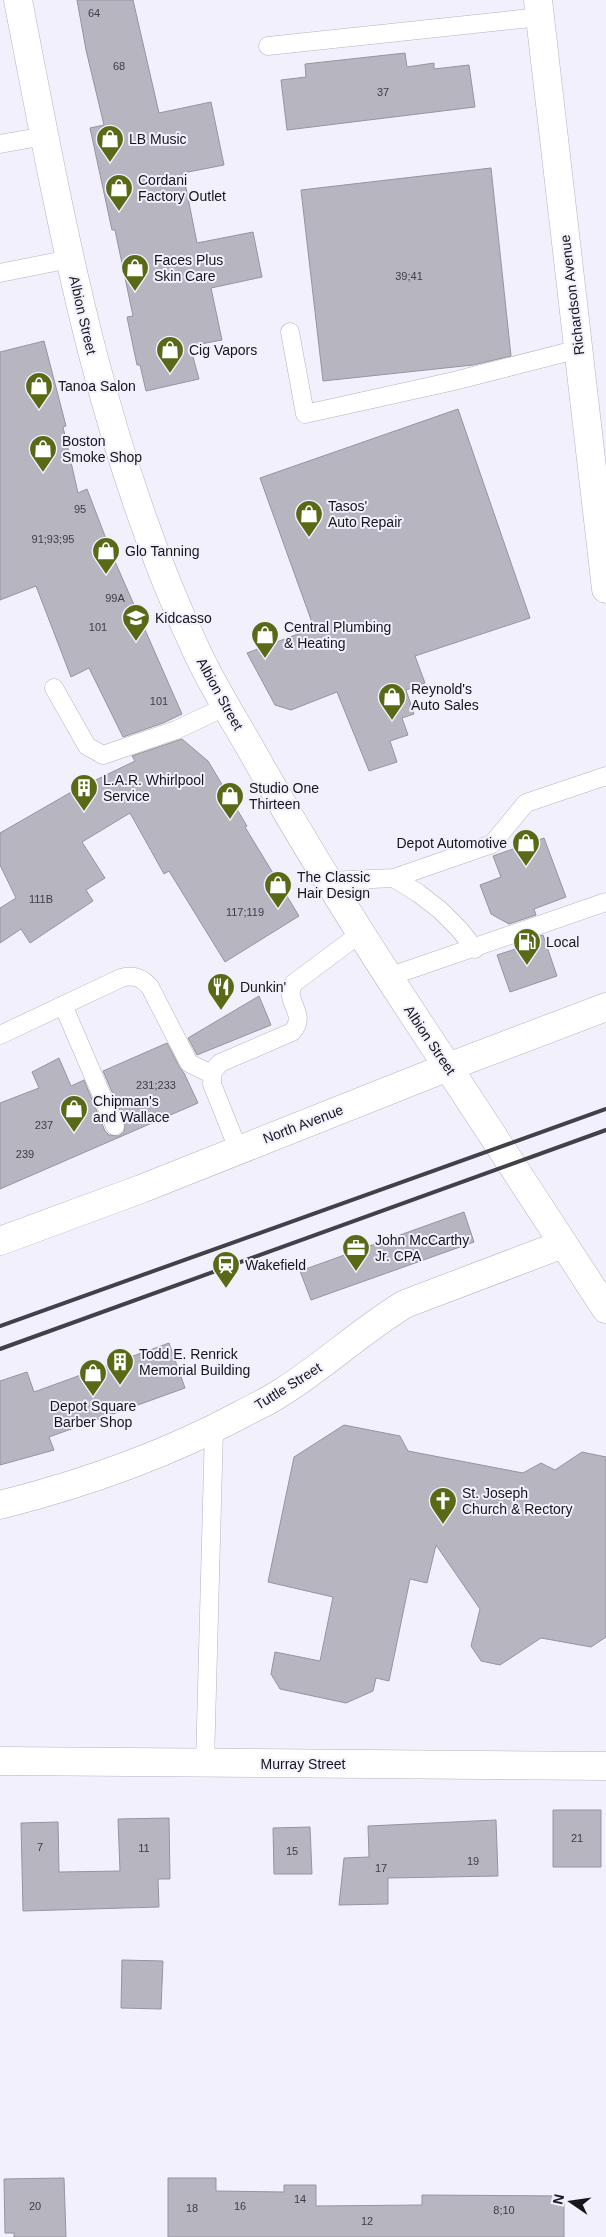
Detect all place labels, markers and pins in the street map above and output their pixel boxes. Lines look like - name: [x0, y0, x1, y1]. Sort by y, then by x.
- shop icon: LB Music: [95, 124, 125, 163]
- place label: LB Music: [129, 131, 187, 147]
- place label: Cordani Factory Outlet: [138, 172, 226, 204]
- shop icon: Cordani Factory Outlet: [104, 173, 134, 212]
- place label: Faces Plus Skin Care: [154, 252, 223, 284]
- shop icon: Faces Plus Skin Care: [120, 253, 150, 292]
- shop icon: Cig Vapors: [155, 335, 185, 374]
- place label: Cig Vapors: [189, 342, 257, 358]
- shop icon: Tanoa Salon: [24, 371, 54, 410]
- place label: Tanoa Salon: [58, 378, 136, 394]
- place label: Boston Smoke Shop: [62, 433, 142, 465]
- shop icon: Boston Smoke Shop: [28, 434, 58, 473]
- place label: Tasos' Auto Repair: [328, 498, 402, 530]
- shop icon: Tasos' Auto Repair: [294, 499, 324, 538]
- shop icon: Glo Tanning: [91, 536, 121, 575]
- place label: Glo Tanning: [125, 543, 199, 559]
- school or university icon: Kidcasso: [121, 603, 151, 642]
- place label: Kidcasso: [155, 610, 212, 626]
- place label: Central Plumbing & Heating: [284, 619, 391, 651]
- shop icon: Central Plumbing & Heating: [250, 620, 280, 659]
- place label: Reynold's Auto Sales: [411, 681, 479, 713]
- shop icon: Reynold's Auto Sales: [377, 682, 407, 721]
- place label: L.A.R. Whirlpool Service: [103, 772, 204, 804]
- building icon: L.A.R. Whirlpool Service: [69, 773, 99, 812]
- place label: Studio One Thirteen: [249, 780, 319, 812]
- shop icon: Studio One Thirteen: [215, 781, 245, 820]
- shop icon: Depot Automotive: [511, 828, 541, 867]
- place label: Depot Automotive: [396, 835, 507, 851]
- place label: The Classic Hair Design: [297, 869, 370, 901]
- shop icon: The Classic Hair Design: [263, 870, 293, 909]
- fuel station icon: Local: [512, 927, 542, 966]
- place label: Local: [546, 934, 579, 950]
- restaurant icon: Dunkin': [206, 972, 236, 1011]
- place label: Dunkin': [240, 979, 286, 995]
- place label: Chipman's and Wallace: [93, 1093, 170, 1125]
- shop icon: Chipman's and Wallace: [59, 1094, 89, 1133]
- place label: John McCarthy Jr. CPA: [375, 1232, 469, 1264]
- office icon: John McCarthy Jr. CPA: [341, 1233, 371, 1272]
- station icon: Wakefield: [211, 1250, 241, 1289]
- place label: Wakefield: [245, 1257, 306, 1273]
- place label: Todd E. Renrick Memorial Building: [139, 1346, 250, 1378]
- building icon: Todd E. Renrick Memorial Building: [105, 1347, 135, 1386]
- shop icon: Depot Square Barber Shop: [78, 1358, 108, 1397]
- place label: Depot Square Barber Shop: [50, 1398, 136, 1430]
- place label: St. Joseph Church & Rectory: [462, 1485, 572, 1517]
- church icon: St. Joseph Church & Rectory: [428, 1486, 458, 1525]

